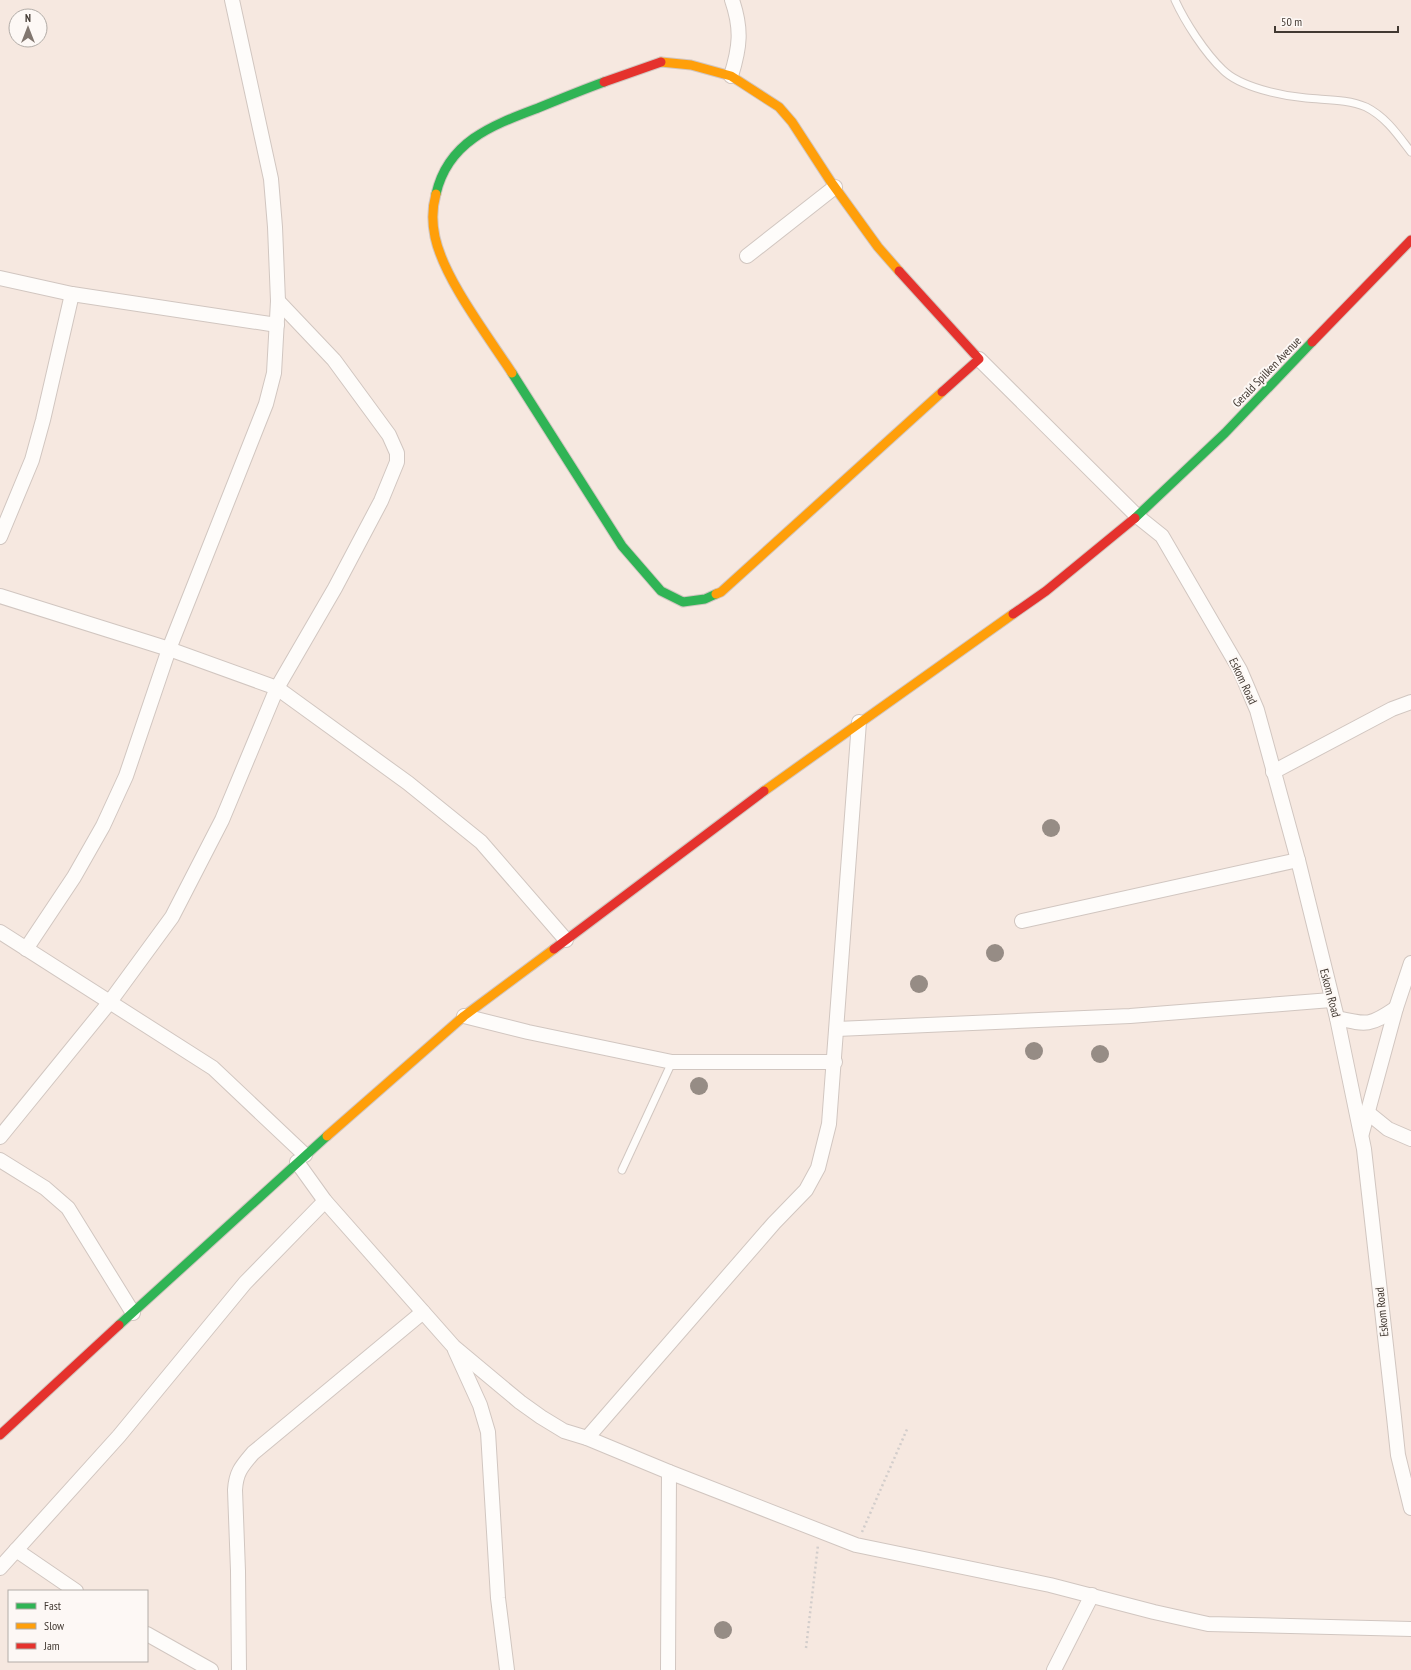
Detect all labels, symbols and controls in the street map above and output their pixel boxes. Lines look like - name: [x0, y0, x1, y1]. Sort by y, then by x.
- north arrow: [8, 8, 48, 48]
- scale bar: [1275, 8, 1398, 34]
- text: N: [25, 11, 31, 25]
- text: 50 m: [1281, 14, 1302, 29]
- street label: Gerald Spilken Avenue: [1229, 333, 1304, 410]
- street label: Eskom Road: [1226, 655, 1261, 707]
- street label: Eskom Road: [1317, 967, 1344, 1019]
- street label: Eskom Road: [1371, 1287, 1392, 1338]
- legend: [8, 1590, 148, 1662]
- text: Fast: [44, 1598, 62, 1613]
- text: Slow: [44, 1618, 65, 1633]
- text: Jam: [43, 1638, 60, 1653]

